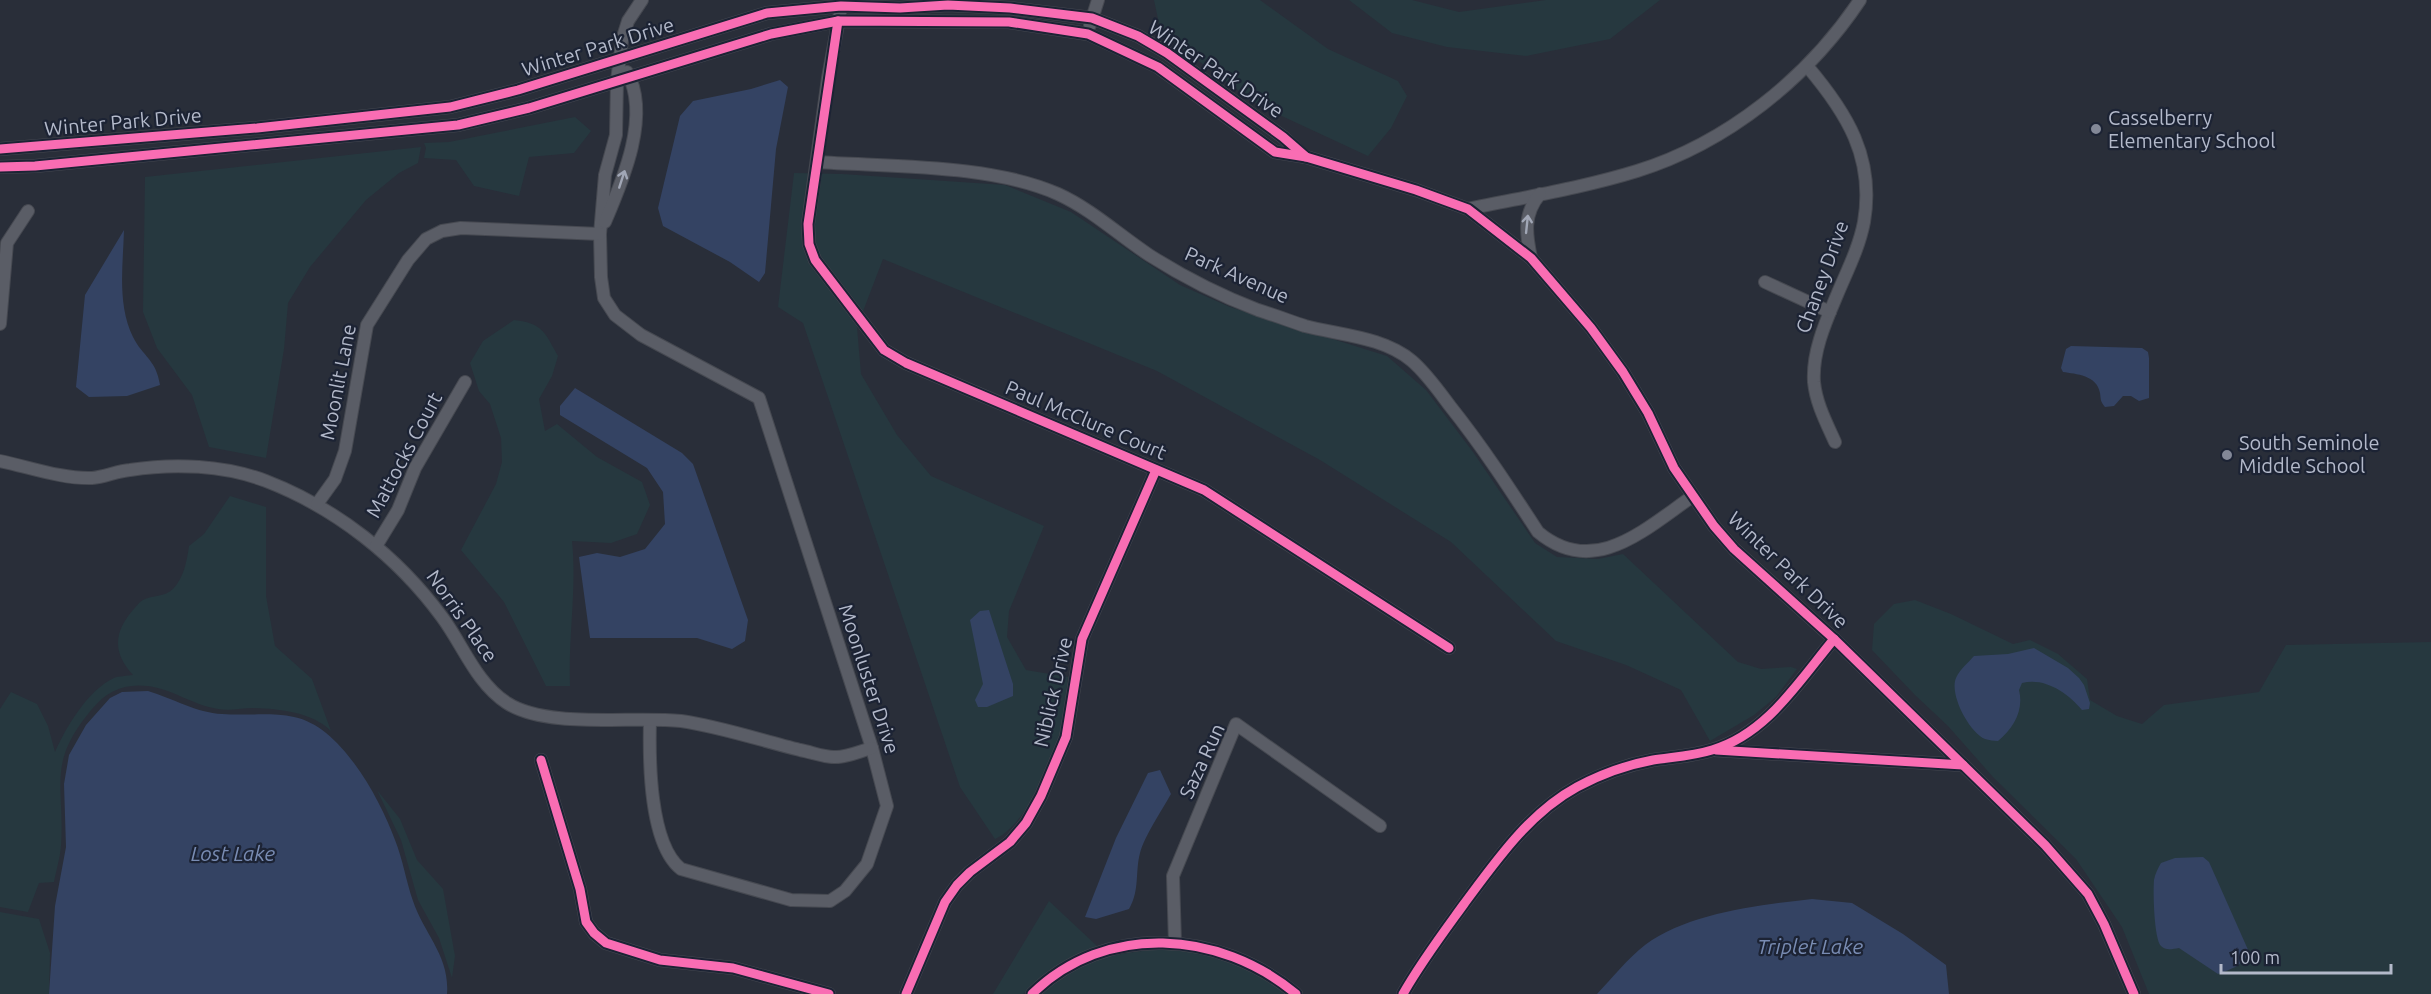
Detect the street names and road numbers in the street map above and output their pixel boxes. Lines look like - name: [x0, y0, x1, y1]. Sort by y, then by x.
- street label: Winter Park Drive: [519, 12, 677, 81]
- street label: Winter Park Drive: [1144, 15, 1288, 122]
- street label: Winter Park Drive: [43, 103, 203, 140]
- street label: Chaney Drive: [1791, 217, 1853, 336]
- street label: Park Avenue: [1182, 241, 1293, 308]
- street label: Moonlit Lane: [315, 322, 360, 442]
- street label: Paul McClure Court: [1002, 375, 1170, 464]
- street label: Mattocks Court: [361, 388, 446, 521]
- street label: Winter Park Drive: [1724, 507, 1853, 633]
- street label: Norris Place: [422, 565, 503, 666]
- street label: Moonluster Drive: [834, 601, 904, 757]
- street label: Niblick Drive: [1029, 635, 1076, 749]
- street label: Saza Run: [1174, 720, 1229, 802]

